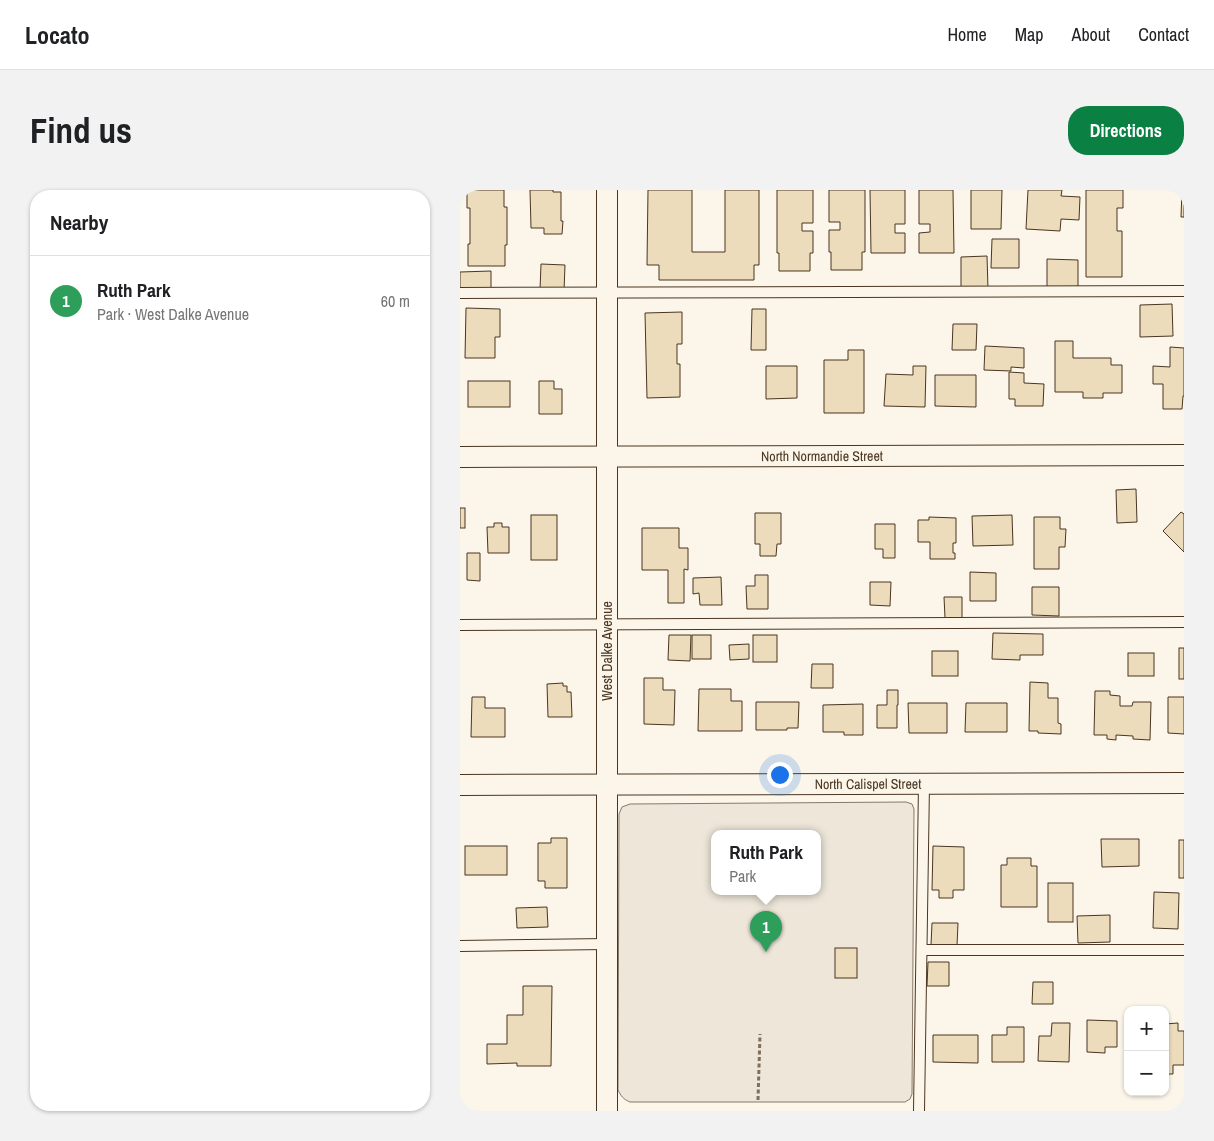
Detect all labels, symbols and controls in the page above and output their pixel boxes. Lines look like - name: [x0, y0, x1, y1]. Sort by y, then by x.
- text: Locato: [25, 19, 90, 51]
- text: Home: [947, 22, 987, 47]
- text: Map: [1015, 22, 1044, 47]
- text: About: [1072, 22, 1110, 47]
- text: Contact: [1138, 22, 1189, 47]
- button: Directions: [1068, 106, 1184, 155]
- text: Find us: [30, 107, 132, 154]
- text: Nearby: [50, 208, 108, 237]
- text: Ruth Park: [97, 277, 171, 303]
- text: 1: [62, 290, 70, 312]
- text: 60 m: [381, 290, 410, 312]
- text: Park · West Dalke Avenue: [97, 303, 249, 325]
- street label: North Normandie Street: [761, 447, 883, 465]
- street label: West Dalke Avenue: [598, 601, 616, 701]
- your location: [767, 762, 793, 788]
- street label: North Calispel Street: [815, 775, 921, 793]
- popup: [711, 830, 821, 895]
- text: Ruth Park: [729, 839, 803, 865]
- text: Park: [729, 865, 756, 887]
- pin: 1: [750, 911, 782, 952]
- map controls: [1124, 1006, 1169, 1096]
- button: +: [1124, 1006, 1169, 1051]
- button: −: [1124, 1051, 1169, 1096]

